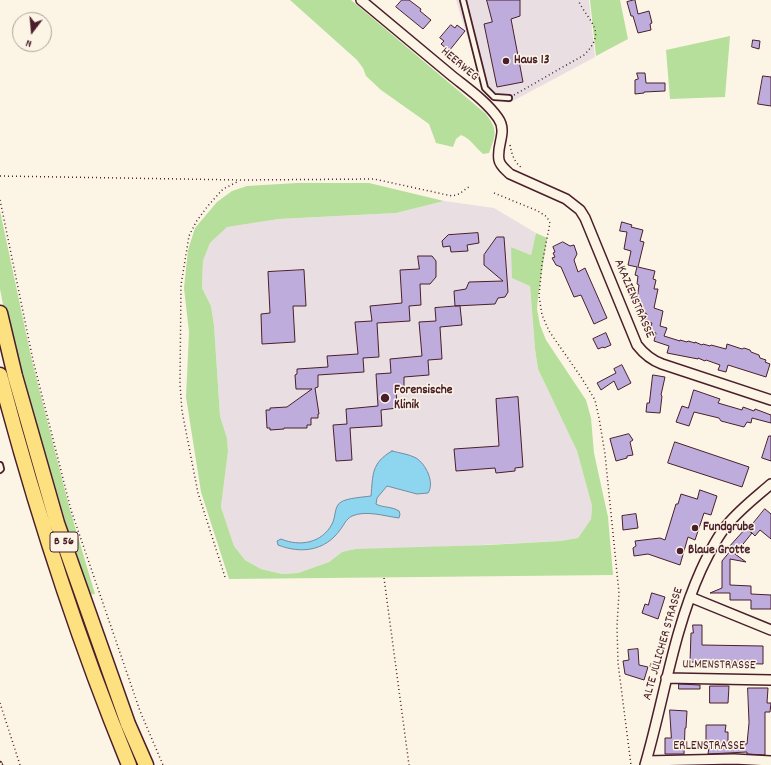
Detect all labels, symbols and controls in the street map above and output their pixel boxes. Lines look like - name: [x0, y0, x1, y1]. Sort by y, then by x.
- north arrow: [12, 12, 52, 52]
- text: N: [24, 34, 34, 51]
- street label: HEERWEG: [437, 45, 481, 85]
- place label: Haus 13: [514, 53, 549, 69]
- marker: Haus 13: [501, 56, 511, 66]
- street label: AKAZIENSTRASSE: [609, 257, 657, 341]
- place label: Forensische Klinik: [394, 383, 452, 414]
- marker: Forensische Klinik: [379, 392, 391, 404]
- place label: Fundgrube: [703, 520, 754, 536]
- marker: Fundgrube: [690, 523, 700, 533]
- road number: B 56: [50, 532, 78, 552]
- place label: Blaue Grotte: [688, 543, 750, 559]
- marker: Blaue Grotte: [675, 546, 685, 556]
- street label: ALTE JÜLICHER STRASSE: [640, 586, 688, 702]
- street label: ULMENSTRASSE: [682, 658, 756, 674]
- street label: ERLENSTRASSE: [673, 739, 745, 755]

